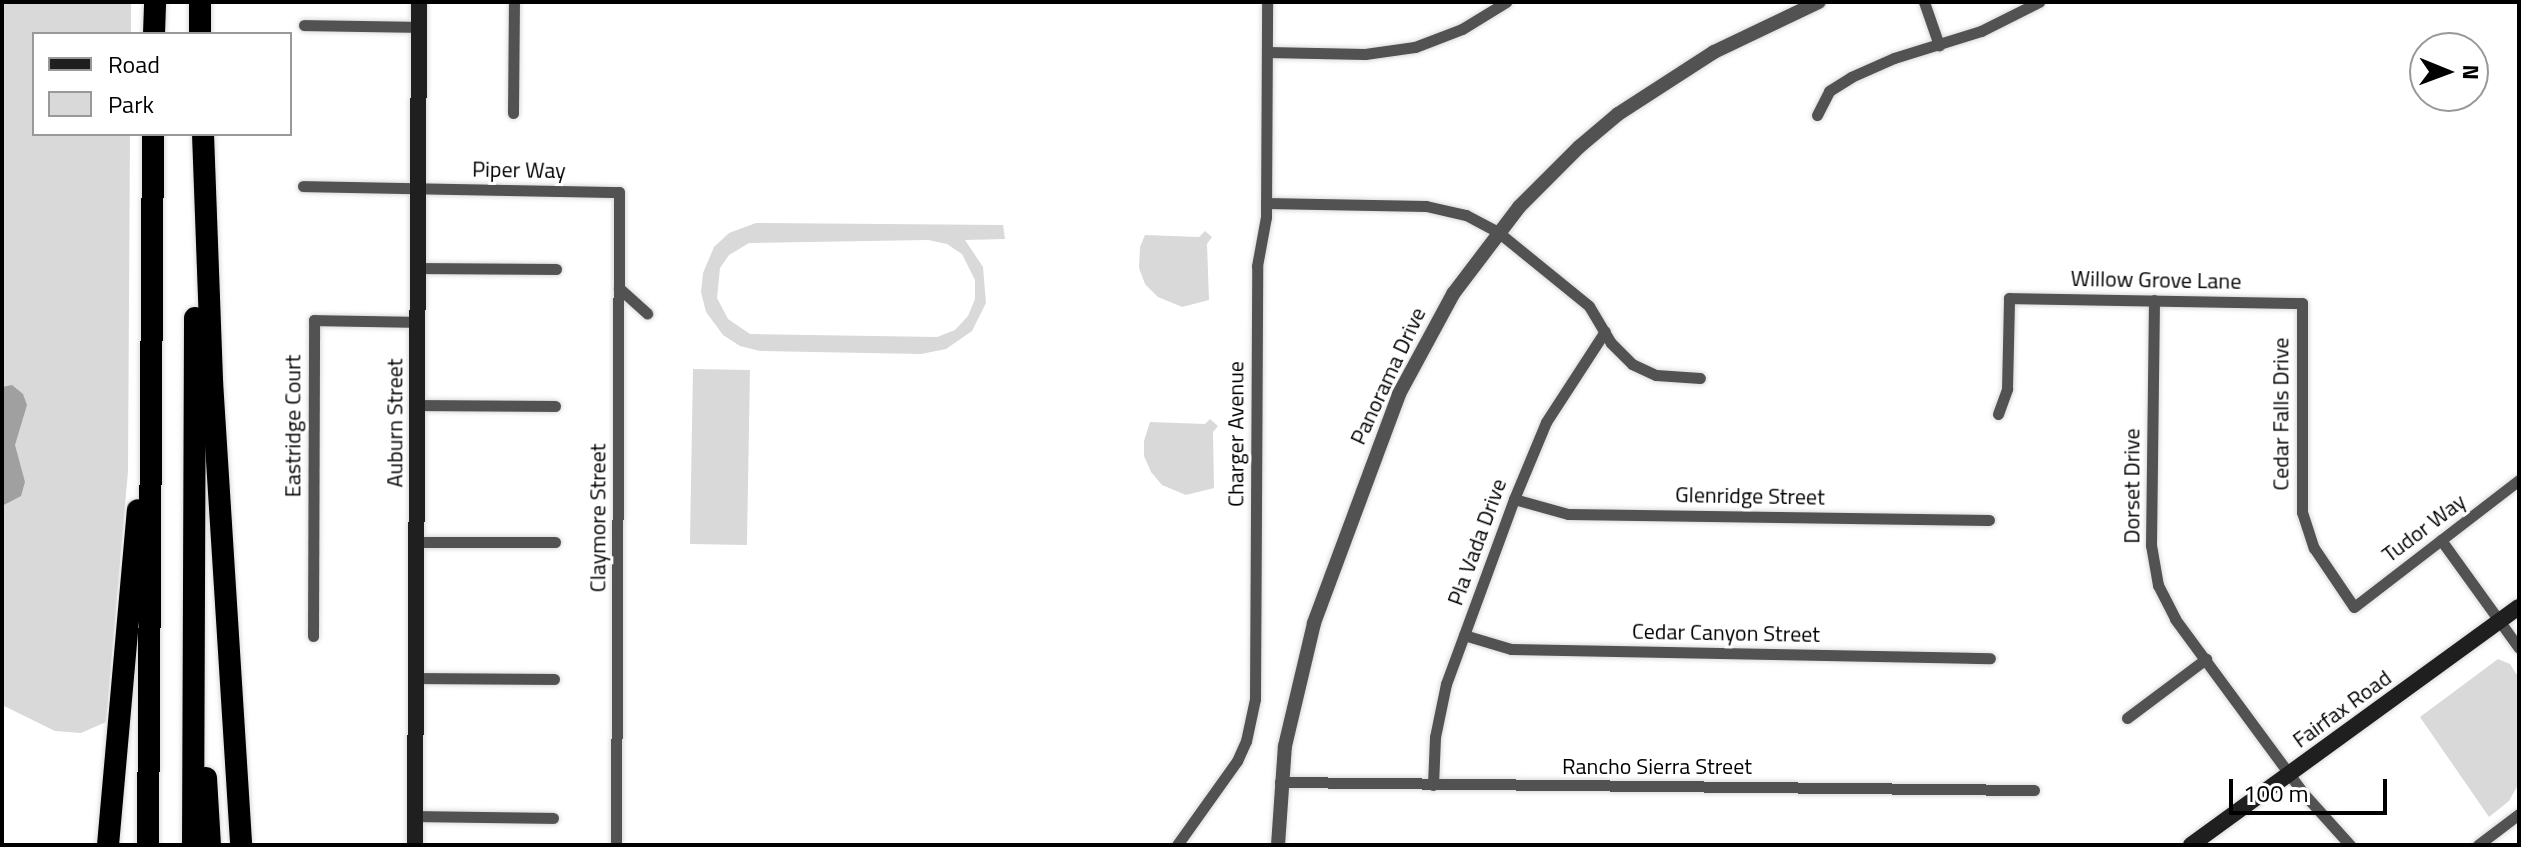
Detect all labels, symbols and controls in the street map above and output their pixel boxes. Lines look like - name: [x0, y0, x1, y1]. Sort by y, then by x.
- legend: [32, 32, 292, 136]
- north arrow: [2409, 32, 2489, 112]
- text: Road: [108, 46, 160, 82]
- text: N: [2454, 64, 2488, 80]
- text: Park: [108, 86, 154, 122]
- street label: Piper Way: [472, 156, 566, 184]
- street label: Willow Grove Lane: [2070, 265, 2242, 295]
- street label: Panorama Drive: [1345, 303, 1431, 449]
- street label: Cedar Falls Drive: [2268, 337, 2294, 491]
- street label: Eastridge Court: [280, 355, 306, 497]
- street label: Auburn Street: [382, 358, 408, 488]
- street label: Charger Avenue: [1223, 361, 1249, 507]
- street label: Dorset Drive: [2119, 428, 2145, 544]
- street label: Claymore Street: [585, 444, 611, 592]
- street label: Pla Vada Drive: [1442, 475, 1512, 609]
- street label: Glenridge Street: [1675, 481, 1825, 511]
- street label: Tudor Way: [2377, 488, 2471, 568]
- street label: Cedar Canyon Street: [1632, 618, 1820, 648]
- street label: Fairfax Road: [2288, 665, 2396, 753]
- street label: Rancho Sierra Street: [1562, 754, 1752, 780]
- scale bar: [2233, 763, 2391, 813]
- text: 100 m: [2243, 775, 2309, 811]

